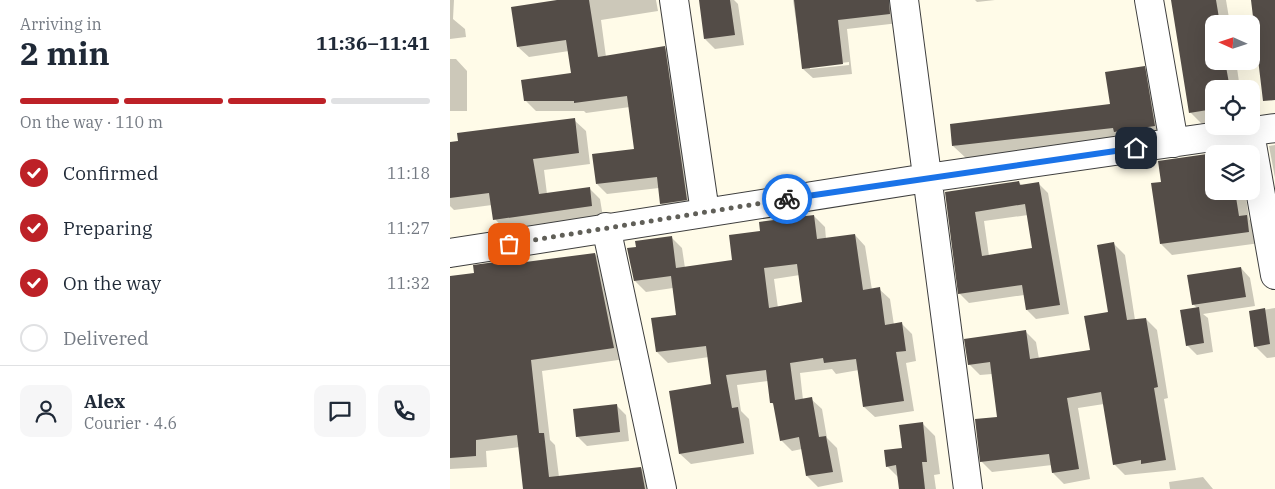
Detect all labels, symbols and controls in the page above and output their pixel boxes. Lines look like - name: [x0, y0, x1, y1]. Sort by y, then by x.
- text: Arriving in: [20, 14, 102, 34]
- north arrow: [1205, 15, 1260, 70]
- map controls: [1205, 15, 1260, 200]
- text: 11:36–11:41: [316, 31, 430, 55]
- text: 2 min: [20, 32, 110, 74]
- button: locate: [1205, 80, 1260, 135]
- text: On the way · 110 m: [20, 112, 163, 132]
- pin: [1115, 127, 1157, 169]
- icon: home: [1122, 134, 1150, 162]
- button: layers: [1205, 145, 1260, 200]
- icon: check: [20, 159, 48, 187]
- text: Confirmed: [63, 161, 158, 185]
- text: 11:18: [387, 163, 430, 183]
- courier: [762, 174, 812, 224]
- icon: bike: [773, 185, 801, 213]
- icon: check: [20, 214, 48, 242]
- text: Preparing: [63, 216, 152, 240]
- text: 11:27: [387, 218, 430, 238]
- pin: [488, 223, 530, 265]
- icon: bag: [495, 230, 523, 258]
- icon: check: [20, 269, 48, 297]
- text: On the way: [63, 271, 161, 295]
- text: 11:32: [387, 273, 430, 293]
- text: Delivered: [63, 326, 149, 350]
- button: person: [20, 385, 72, 437]
- button: chat: [314, 385, 366, 437]
- button: phone: [378, 385, 430, 437]
- text: Alex: [84, 389, 125, 413]
- text: Courier · 4.6: [84, 413, 177, 433]

